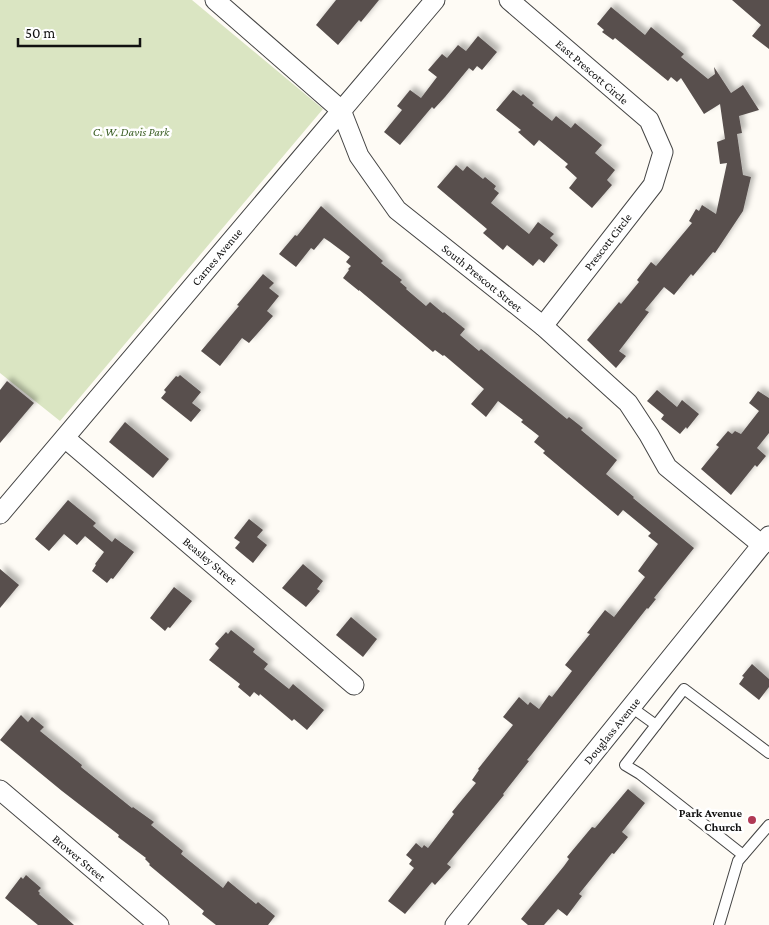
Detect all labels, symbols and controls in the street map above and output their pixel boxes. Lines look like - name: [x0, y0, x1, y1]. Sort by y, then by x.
- scale bar: [18, 15, 140, 47]
- text: 50 m: [25, 25, 55, 41]
- street label: East Prescott Circle: [553, 37, 631, 107]
- park label: C. W. Davis Park: [93, 125, 170, 139]
- street label: Prescott Circle: [581, 211, 635, 273]
- street label: Carnes Avenue: [189, 225, 245, 289]
- street label: South Prescott Street: [439, 241, 526, 315]
- street label: Beasley Street: [180, 534, 241, 588]
- street label: Douglass Avenue: [581, 695, 643, 767]
- place label: Park Avenue Church: [679, 806, 742, 834]
- marker: Park Avenue Church: [746, 814, 758, 826]
- street label: Brower Street: [50, 832, 109, 885]

